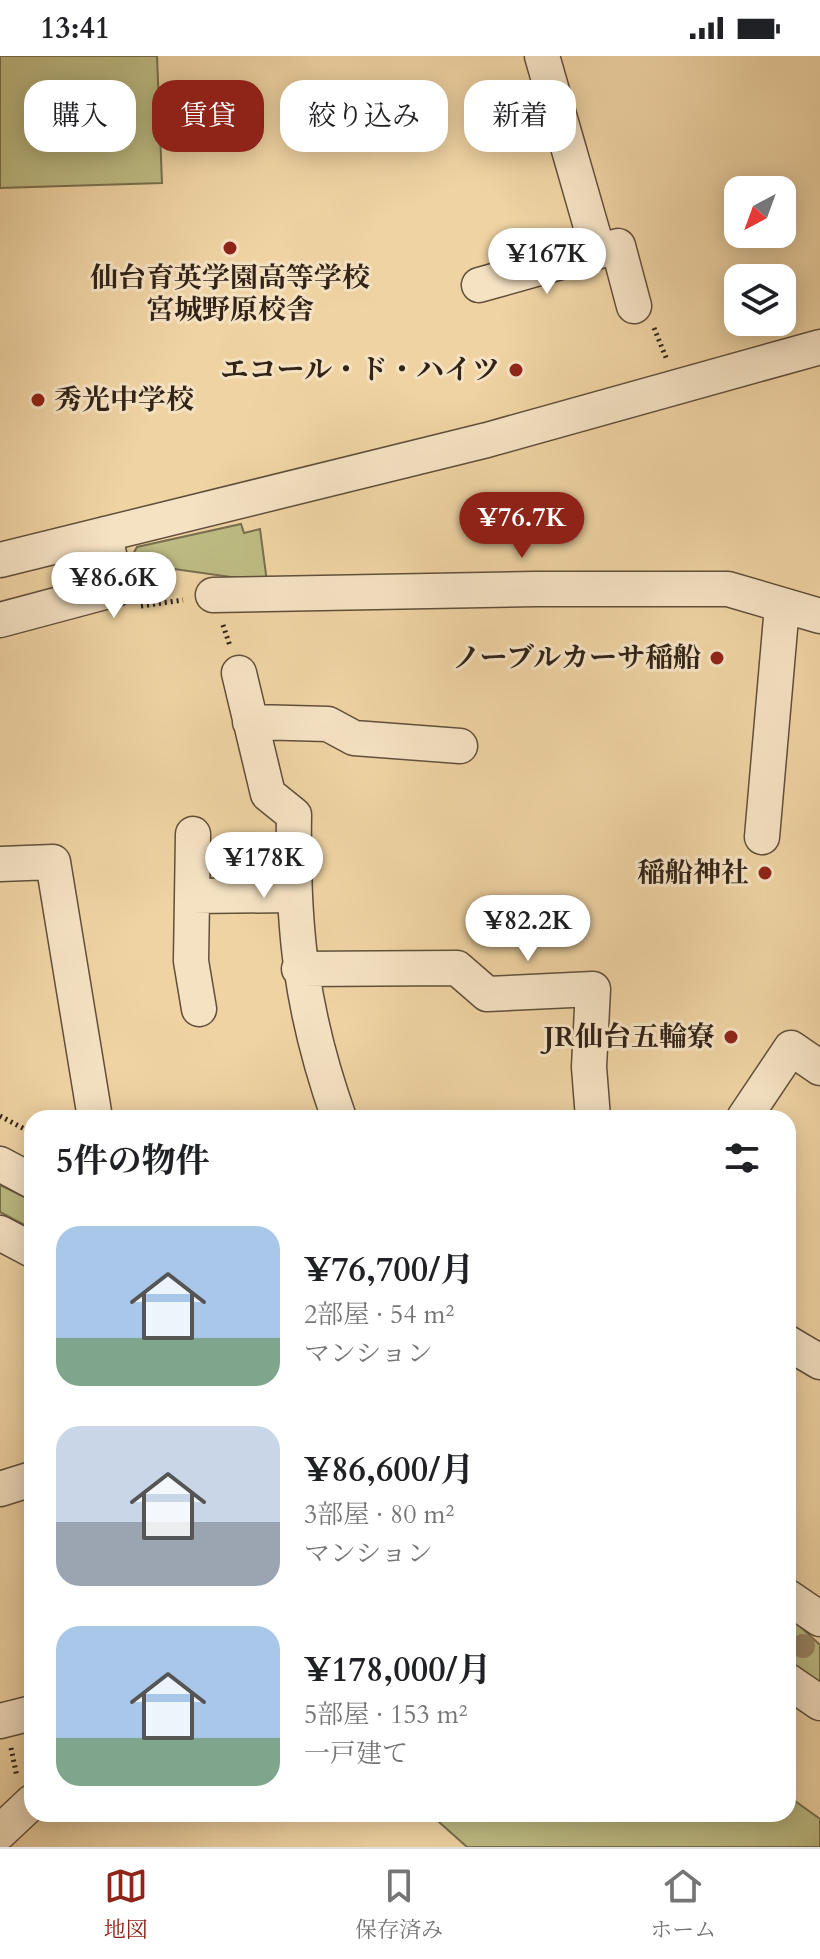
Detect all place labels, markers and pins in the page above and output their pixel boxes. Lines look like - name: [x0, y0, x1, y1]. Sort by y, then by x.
- pin: ¥167K: [491, 228, 603, 296]
- marker: 仙台育英学園高等学校 宮城野原校舎: [221, 239, 239, 257]
- place label: 仙台育英学園高等学校 宮城野原校舎: [90, 259, 370, 329]
- place label: エコール・ド・ハイツ: [221, 351, 500, 389]
- marker: エコール・ド・ハイツ: [507, 361, 525, 379]
- place label: 秀光中学校: [54, 381, 194, 419]
- marker: 秀光中学校: [29, 391, 47, 409]
- pin: ¥76.7K: [457, 492, 587, 560]
- pin: ¥86.6K: [49, 552, 179, 620]
- place label: ノーブルカーサ稲船: [452, 639, 701, 677]
- marker: ノーブルカーサ稲船: [708, 649, 726, 667]
- pin: ¥178K: [208, 832, 320, 900]
- place label: 稲船神社: [637, 854, 749, 892]
- marker: 稲船神社: [756, 864, 774, 882]
- pin: ¥82.2K: [463, 895, 593, 963]
- place label: JR仙台五輪寮: [540, 1018, 715, 1056]
- marker: JR仙台五輪寮: [722, 1028, 740, 1046]

